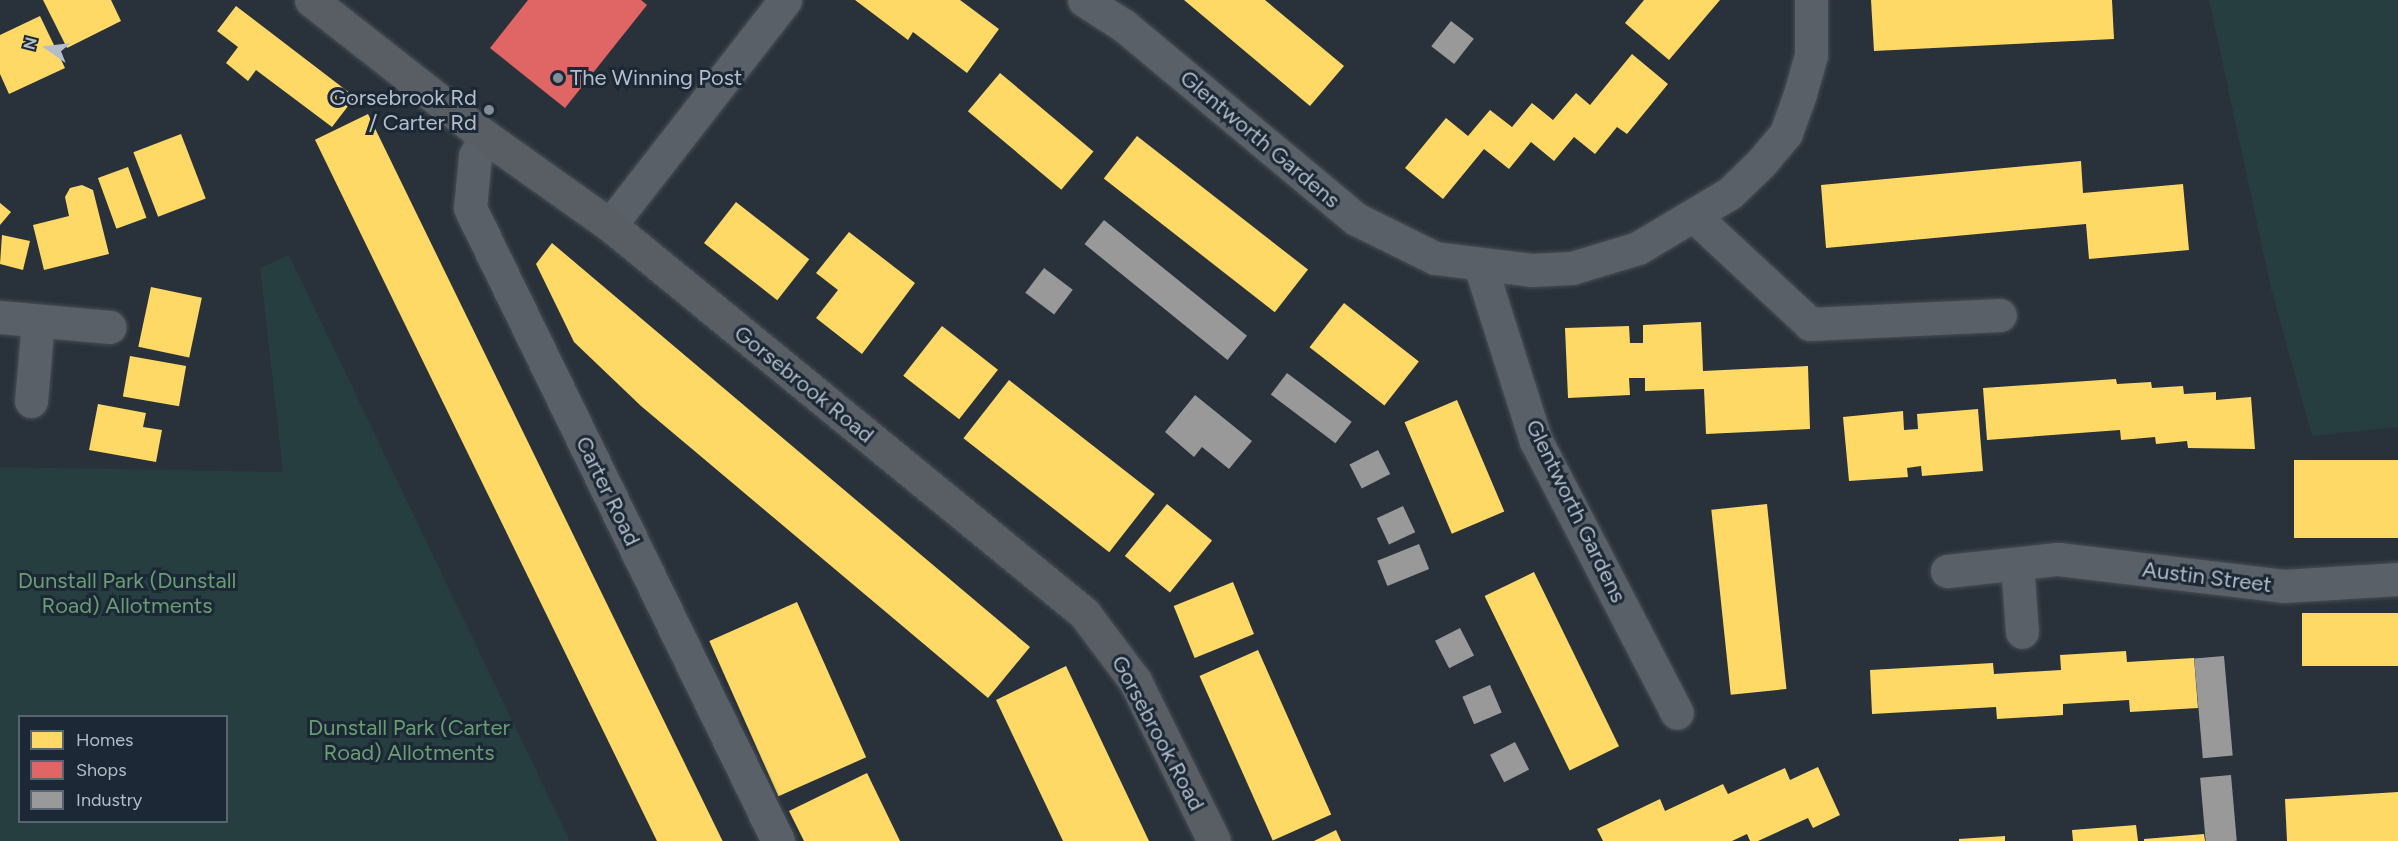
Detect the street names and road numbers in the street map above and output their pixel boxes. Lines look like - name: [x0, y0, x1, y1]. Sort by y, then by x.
- street label: Glentworth Gardens: [1175, 65, 1345, 213]
- street label: Gorsebrook Road: [729, 320, 879, 448]
- street label: Glentworth Gardens: [1520, 415, 1632, 607]
- street label: Carter Road: [570, 432, 646, 550]
- street label: Austin Street: [2141, 556, 2273, 598]
- street label: Gorsebrook Road: [1106, 651, 1210, 815]

